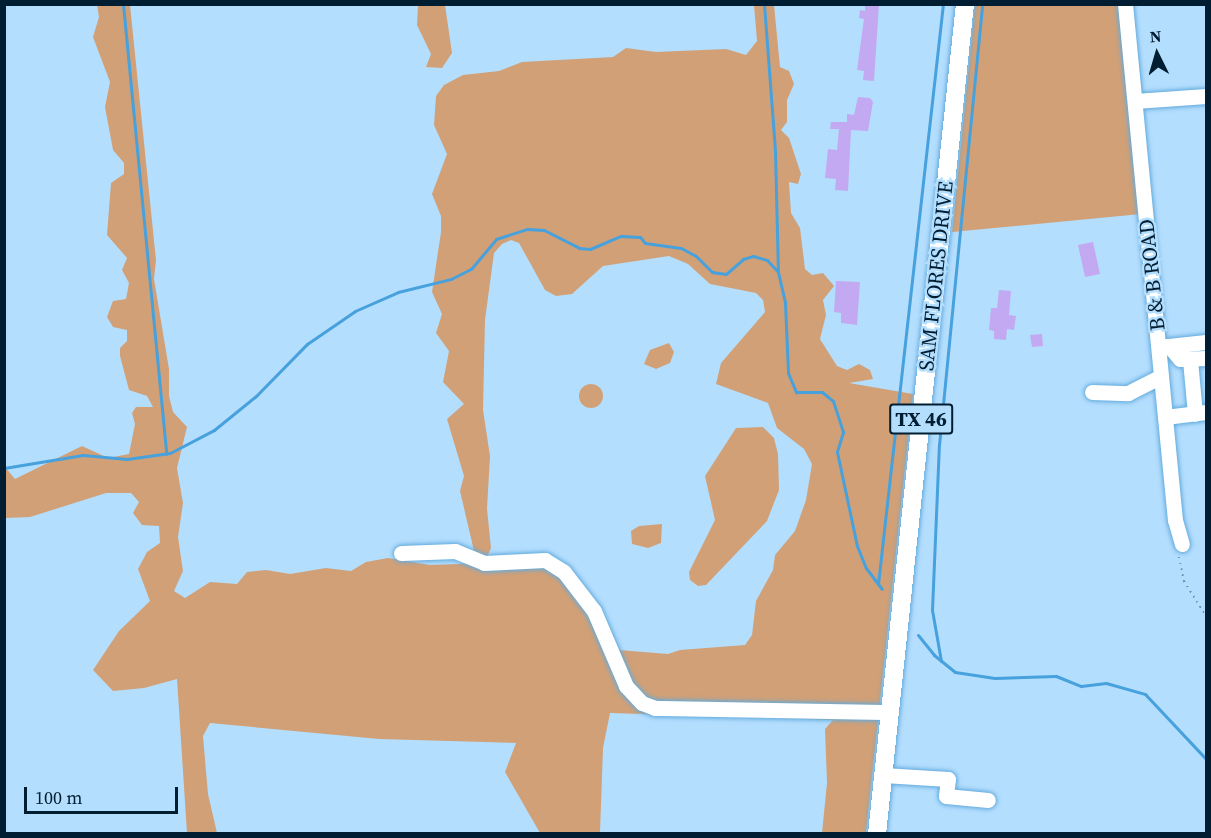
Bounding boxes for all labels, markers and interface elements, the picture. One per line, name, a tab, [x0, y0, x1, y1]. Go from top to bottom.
north arrow	[1127, 24, 1187, 84]
text: N	[1149, 25, 1162, 48]
street label: SAM FLORES DRIVE	[913, 180, 959, 372]
street label: B & B ROAD	[1134, 218, 1170, 332]
road number: TX 46	[888, 402, 954, 436]
scale bar	[27, 775, 182, 813]
text: 100 m	[35, 785, 82, 810]

